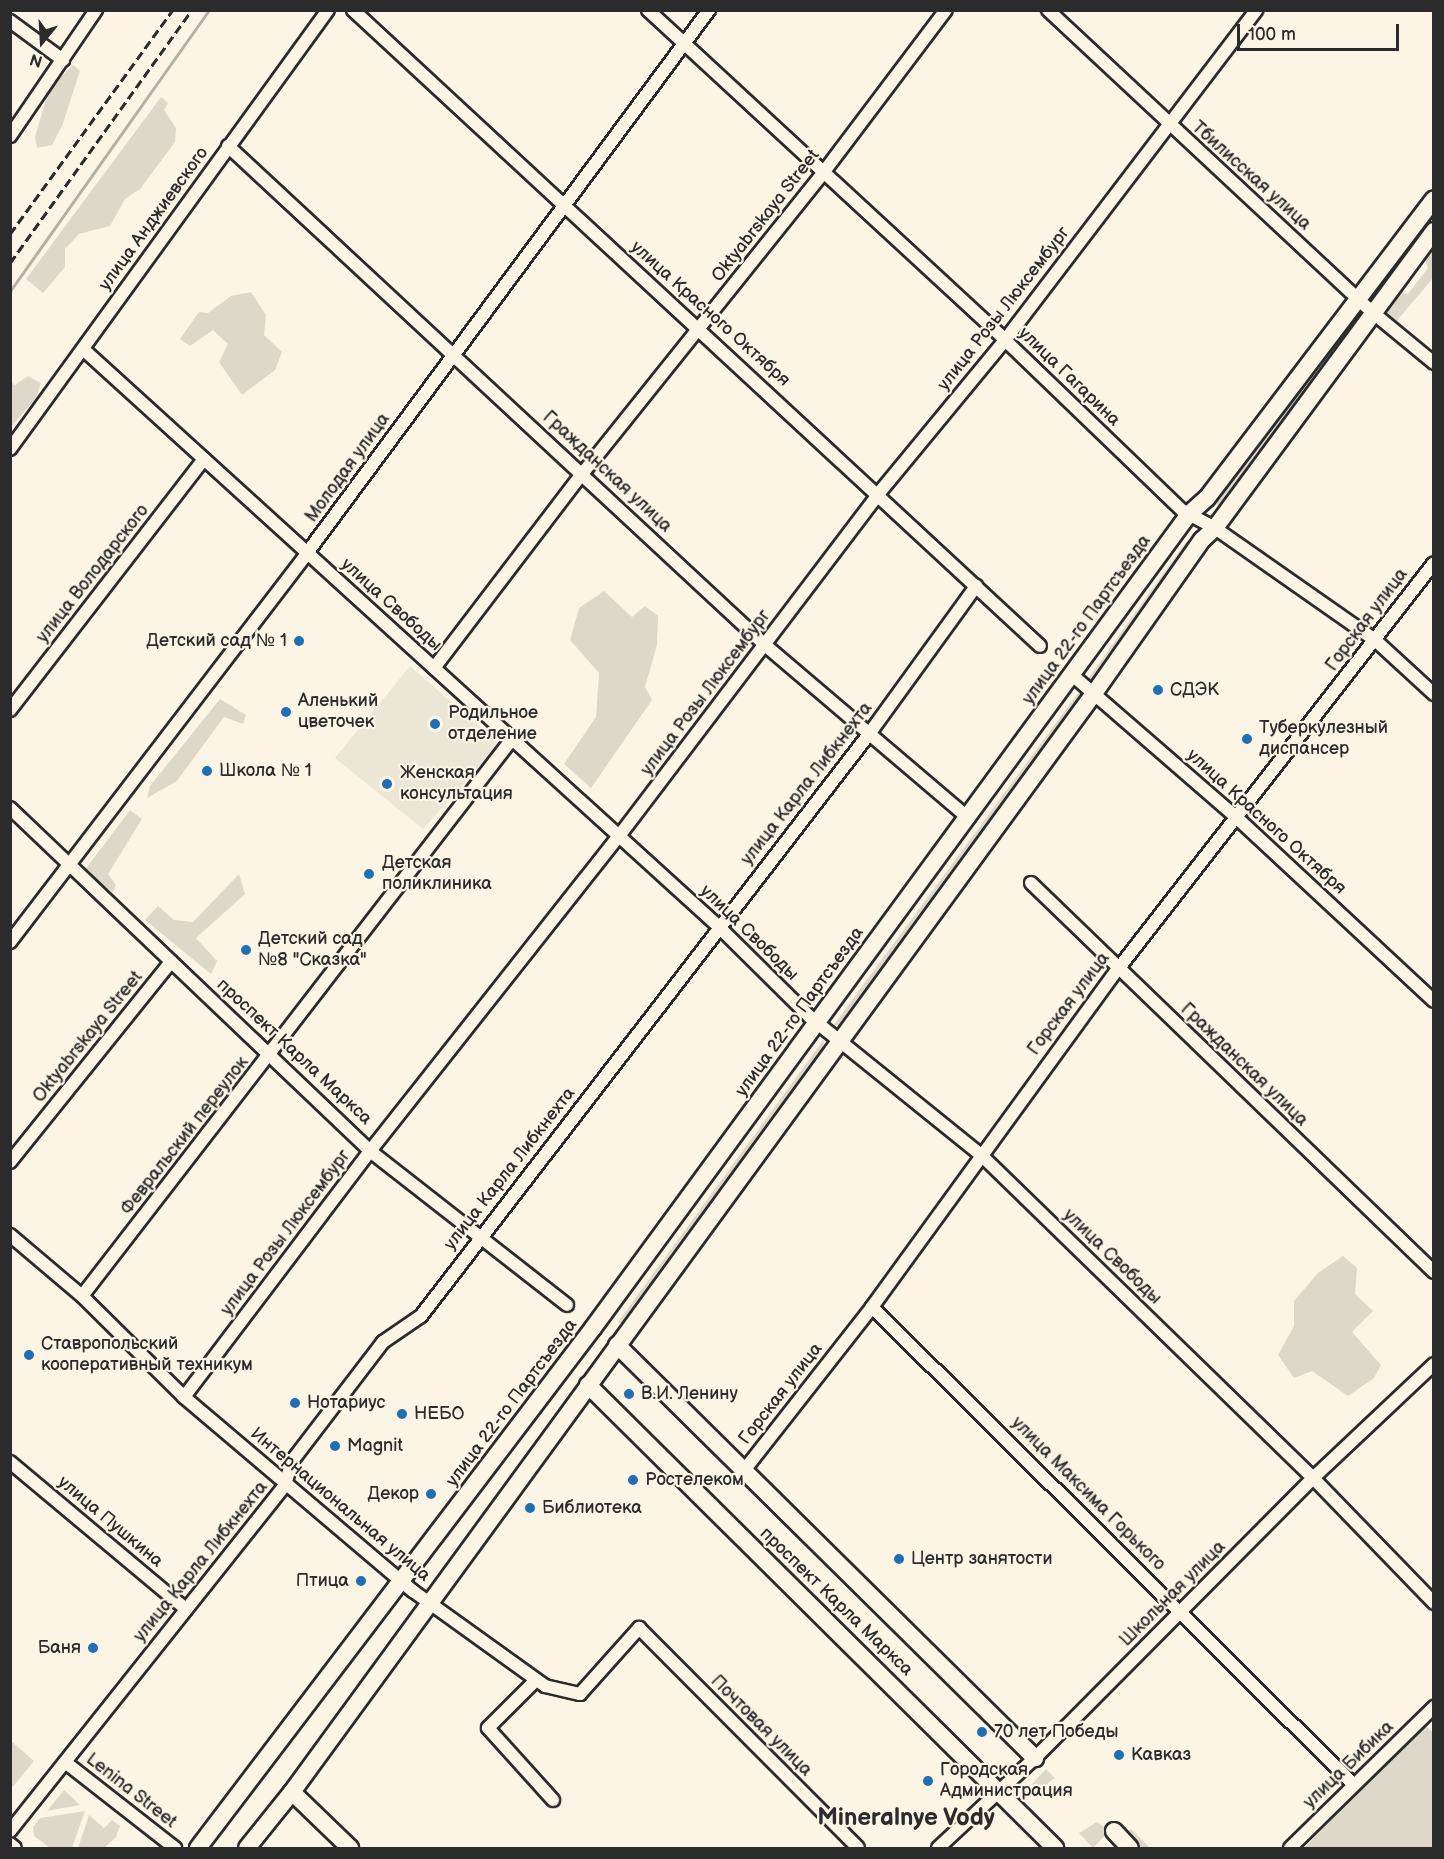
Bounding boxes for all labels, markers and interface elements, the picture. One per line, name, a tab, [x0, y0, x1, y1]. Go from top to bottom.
north arrow	[12, 12, 72, 72]
scale bar	[1240, 12, 1402, 50]
text: 100 m	[1248, 24, 1296, 45]
text: N	[28, 49, 45, 70]
street label: Тбилисская улица	[1187, 117, 1315, 235]
street label: улица Анджиевского	[95, 143, 213, 295]
street label: Oktyabrskaya Street	[707, 145, 825, 287]
street label: улица Розы Люксембург	[933, 223, 1075, 395]
street label: улица Красного Октября	[626, 237, 794, 391]
street label: улица Гагарина	[1013, 323, 1125, 431]
street label: Гражданская улица	[538, 407, 676, 537]
street label: Молодая улица	[301, 409, 395, 527]
street label: улица Володарского	[32, 501, 154, 647]
street label: улица 22-го Партсъезда	[1018, 531, 1156, 709]
street label: улица Свободы	[336, 554, 446, 656]
street label: Горская улица	[1321, 564, 1413, 676]
street label: улица Розы Люксембург	[637, 606, 775, 780]
place label: Детский сад № 1	[146, 630, 287, 652]
marker: Детский сад № 1	[292, 634, 306, 648]
place label: СДЭК	[1170, 679, 1219, 701]
marker: СДЭК	[1151, 683, 1165, 697]
place label: Аленький цветочек	[298, 691, 378, 734]
street label: улица Карла Либкнехта	[737, 698, 877, 870]
place label: Родильное отделение	[448, 703, 538, 746]
marker: Аленький цветочек	[279, 705, 293, 719]
marker: Родильное отделение	[426, 715, 444, 733]
place label: Туберкулезный диспансер	[1259, 718, 1388, 760]
marker: Туберкулезный диспансер	[1240, 732, 1254, 746]
street label: улица Красного Октября	[1182, 745, 1350, 899]
place label: Школа № 1	[219, 760, 312, 782]
place label: Женская консультация	[400, 763, 513, 806]
marker: Школа № 1	[200, 764, 214, 778]
marker: Женская консультация	[378, 775, 396, 793]
place label: Детская поликлиника	[382, 853, 492, 896]
marker: Детская поликлиника	[360, 865, 378, 883]
street label: улица Свободы	[695, 881, 803, 985]
street label: улица 22-го Партсъезда	[731, 923, 869, 1101]
place label: Детский сад №8 "Сказка"	[258, 929, 367, 972]
marker: Детский сад №8 "Сказка"	[239, 943, 253, 957]
street label: Горская улица	[1023, 948, 1115, 1060]
street label: Oktyabrskaya Street	[28, 967, 148, 1107]
street label: проспект Карла Маркса	[212, 974, 376, 1130]
street label: Гражданская улица	[1176, 999, 1312, 1131]
street label: Февральский переулок	[116, 1053, 254, 1219]
street label: улица Карла Либкнехта	[440, 1083, 580, 1255]
street label: улица Розы Люксембург	[217, 1146, 355, 1320]
street label: улица Свободы	[1058, 1205, 1166, 1309]
street label: улица 22-го Партсъезда	[442, 1315, 582, 1491]
place label: Ставропольский кооперативный техникум	[41, 1334, 253, 1376]
street label: Горская улица	[735, 1339, 827, 1449]
marker: Ставропольский кооперативный техникум	[22, 1348, 36, 1362]
place label: В.И. Ленину	[641, 1383, 738, 1405]
marker: В.И. Ленину	[622, 1387, 636, 1401]
place label: Нотариус	[307, 1392, 385, 1414]
marker: Нотариус	[288, 1396, 302, 1410]
place label: НЕБО	[414, 1403, 464, 1425]
marker: НЕБО	[395, 1407, 409, 1421]
street label: улица Максима Горького	[1007, 1413, 1169, 1575]
street label: Интернациональная улица	[246, 1423, 434, 1587]
place label: Magnit	[347, 1435, 403, 1457]
marker: Magnit	[328, 1439, 342, 1453]
place label: Ростелеком	[645, 1469, 744, 1491]
street label: улица Пушкина	[53, 1472, 167, 1572]
marker: Ростелеком	[626, 1473, 640, 1487]
street label: улица Карла Либкнехта	[130, 1477, 272, 1647]
place label: Декор	[367, 1483, 419, 1505]
marker: Декор	[424, 1487, 438, 1501]
place label: Библиотека	[542, 1497, 642, 1519]
marker: Библиотека	[523, 1501, 537, 1515]
street label: проспект Карла Маркса	[755, 1523, 917, 1681]
street label: Школьная улица	[1116, 1537, 1230, 1651]
place label: Центр занятости	[911, 1548, 1053, 1570]
marker: Центр занятости	[892, 1552, 906, 1566]
place label: Птица	[296, 1570, 349, 1592]
marker: Птица	[354, 1574, 368, 1588]
place label: Баня	[38, 1637, 81, 1659]
marker: Баня	[86, 1641, 100, 1655]
street label: Почтовая улица	[706, 1671, 816, 1781]
street label: улица Бибика	[1299, 1717, 1399, 1813]
place label: 70 лет Победы	[994, 1721, 1118, 1743]
marker: 70 лет Победы	[975, 1725, 989, 1739]
place label: Кавказ	[1131, 1744, 1191, 1766]
marker: Кавказ	[1112, 1748, 1126, 1762]
street label: Lenina Street	[81, 1749, 181, 1833]
place label: Городская Администрация	[940, 1760, 1073, 1802]
marker: Городская Администрация	[921, 1774, 935, 1788]
district label: Mineralnye Vody	[817, 1804, 995, 1832]

